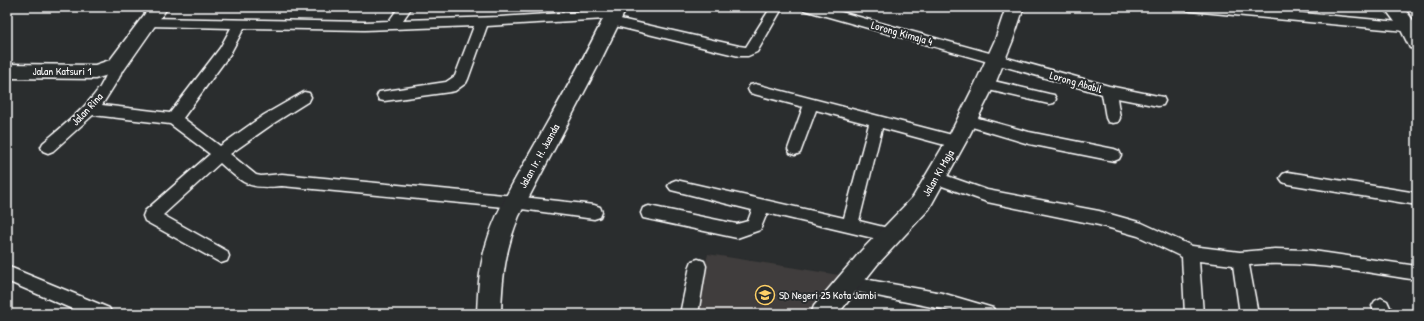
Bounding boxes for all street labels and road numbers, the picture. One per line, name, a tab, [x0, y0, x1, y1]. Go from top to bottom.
street label: Lorong Kimaja 4	[870, 18, 934, 48]
street label: Jalan Katsuri 1	[33, 64, 91, 78]
street label: Lorong Ababil	[1048, 68, 1104, 96]
street label: Jalan Rina	[68, 89, 106, 128]
street label: Jalan Ir. H. Juanda	[516, 121, 563, 191]
street label: Jalan Ki Maja	[919, 147, 957, 199]

